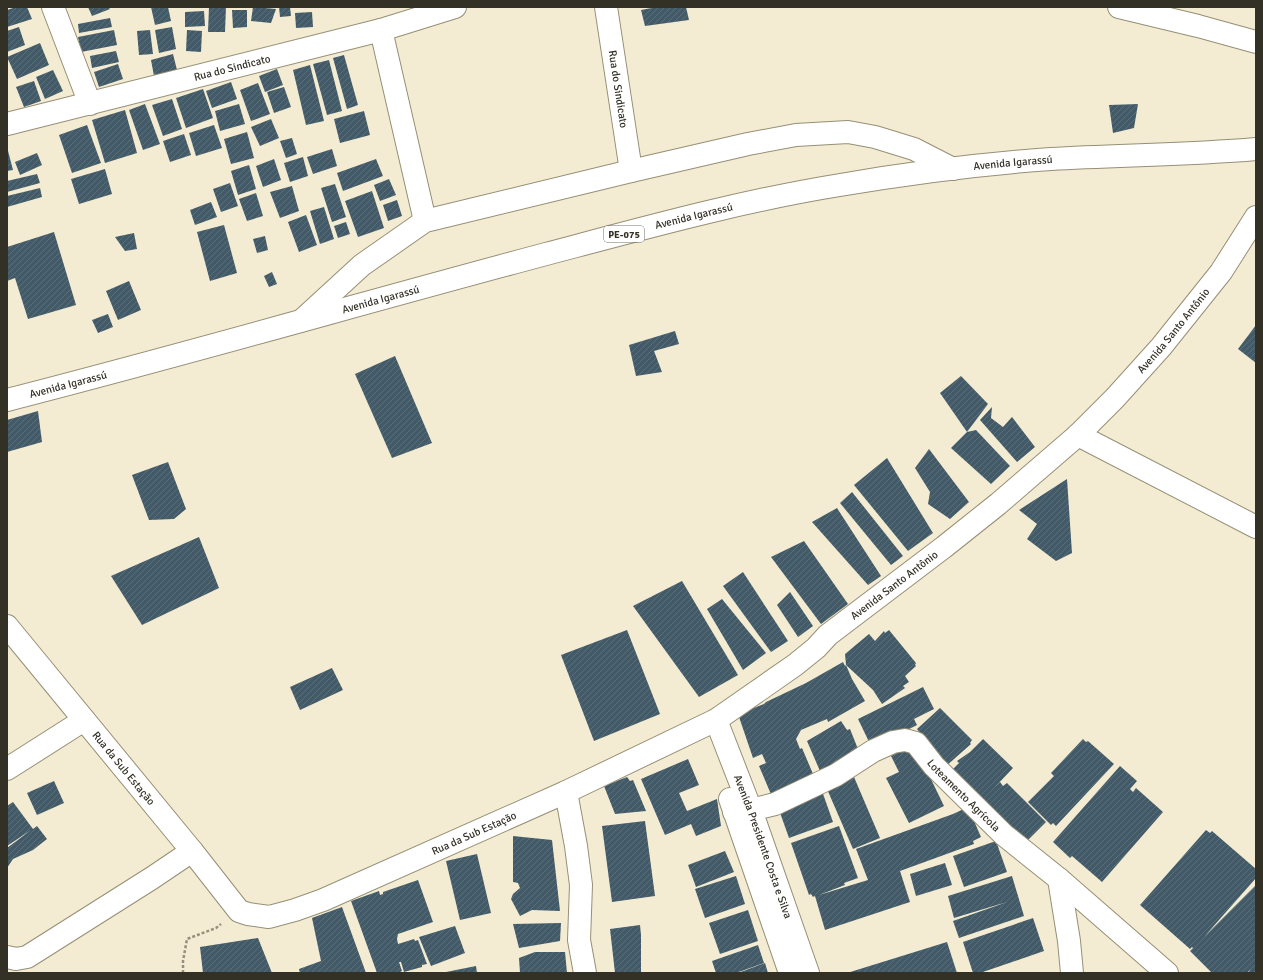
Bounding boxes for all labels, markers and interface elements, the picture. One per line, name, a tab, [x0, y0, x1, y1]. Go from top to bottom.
street label: Rua do Sindicato	[606, 49, 630, 129]
street label: Rua do Sindicato	[192, 52, 272, 84]
street label: Avenida Igarassú	[973, 153, 1053, 173]
street label: Avenida Igarassú	[654, 200, 734, 232]
road number: PE-075	[604, 226, 644, 242]
street label: Avenida Igarassú	[341, 283, 421, 316]
street label: Avenida Santo Antônio	[1135, 285, 1213, 376]
street label: Avenida Igarassú	[28, 368, 108, 401]
street label: Avenida Santo Antônio	[848, 548, 941, 623]
street label: Rua da Sub Estação	[89, 729, 158, 808]
street label: Loteamento Agrícola	[924, 757, 1003, 835]
street label: Avenida Presidente Costa e Silva	[731, 773, 795, 921]
street label: Rua da Sub Estação	[430, 809, 519, 858]

